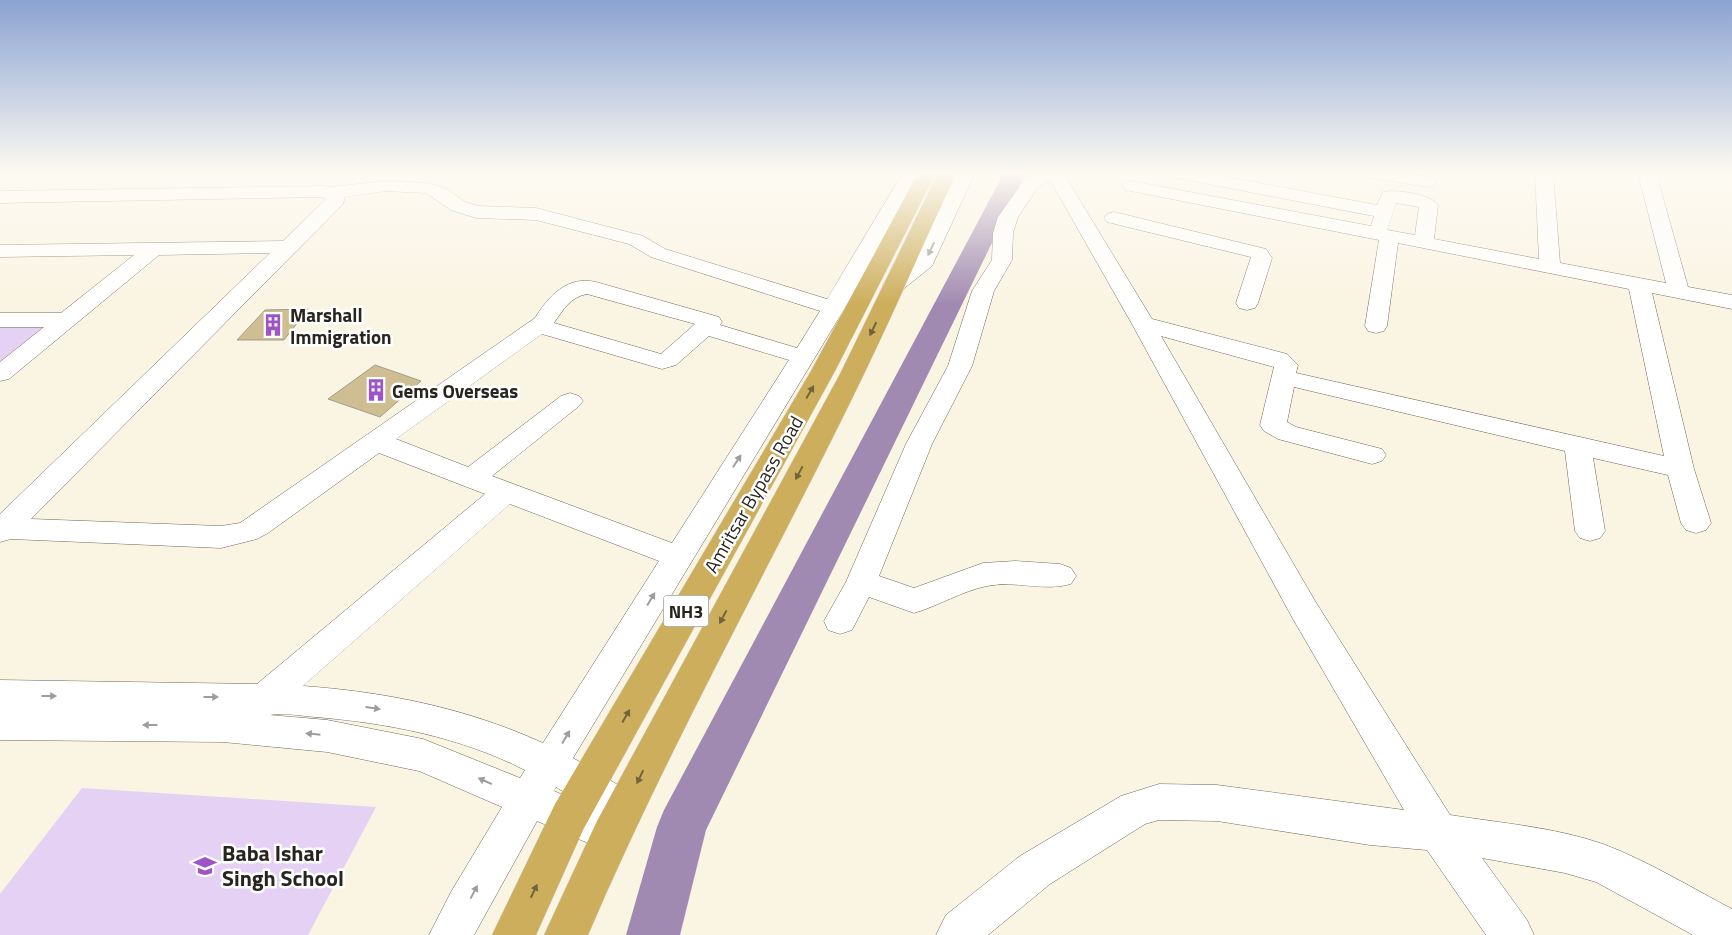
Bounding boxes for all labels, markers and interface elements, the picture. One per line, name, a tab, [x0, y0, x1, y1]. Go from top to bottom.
one-way arrow	[927, 242, 935, 256]
place label: Marshall Immigration	[290, 300, 392, 351]
building icon: Marshall Immigration	[260, 312, 286, 338]
one-way arrow	[869, 322, 877, 336]
place label: Gems Overseas	[392, 376, 518, 405]
building icon: Gems Overseas	[363, 377, 389, 403]
one-way arrow	[806, 386, 815, 399]
street label: Amritsar Bypass Road	[696, 410, 810, 578]
one-way arrow	[732, 454, 742, 468]
one-way arrow	[795, 466, 803, 481]
one-way arrow	[646, 592, 655, 605]
road number: NH3	[664, 596, 708, 626]
one-way arrow	[719, 610, 727, 624]
one-way arrow	[41, 692, 57, 700]
one-way arrow	[203, 693, 219, 701]
one-way arrow	[365, 704, 381, 712]
one-way arrow	[622, 710, 631, 723]
one-way arrow	[142, 721, 158, 729]
one-way arrow	[304, 730, 320, 738]
one-way arrow	[561, 731, 570, 744]
one-way arrow	[636, 770, 644, 784]
one-way arrow	[478, 776, 492, 784]
place label: Baba Ishar Singh School	[222, 836, 344, 895]
school or university icon: Baba Ishar Singh School	[192, 853, 218, 879]
one-way arrow	[531, 884, 539, 898]
one-way arrow	[470, 885, 478, 899]

